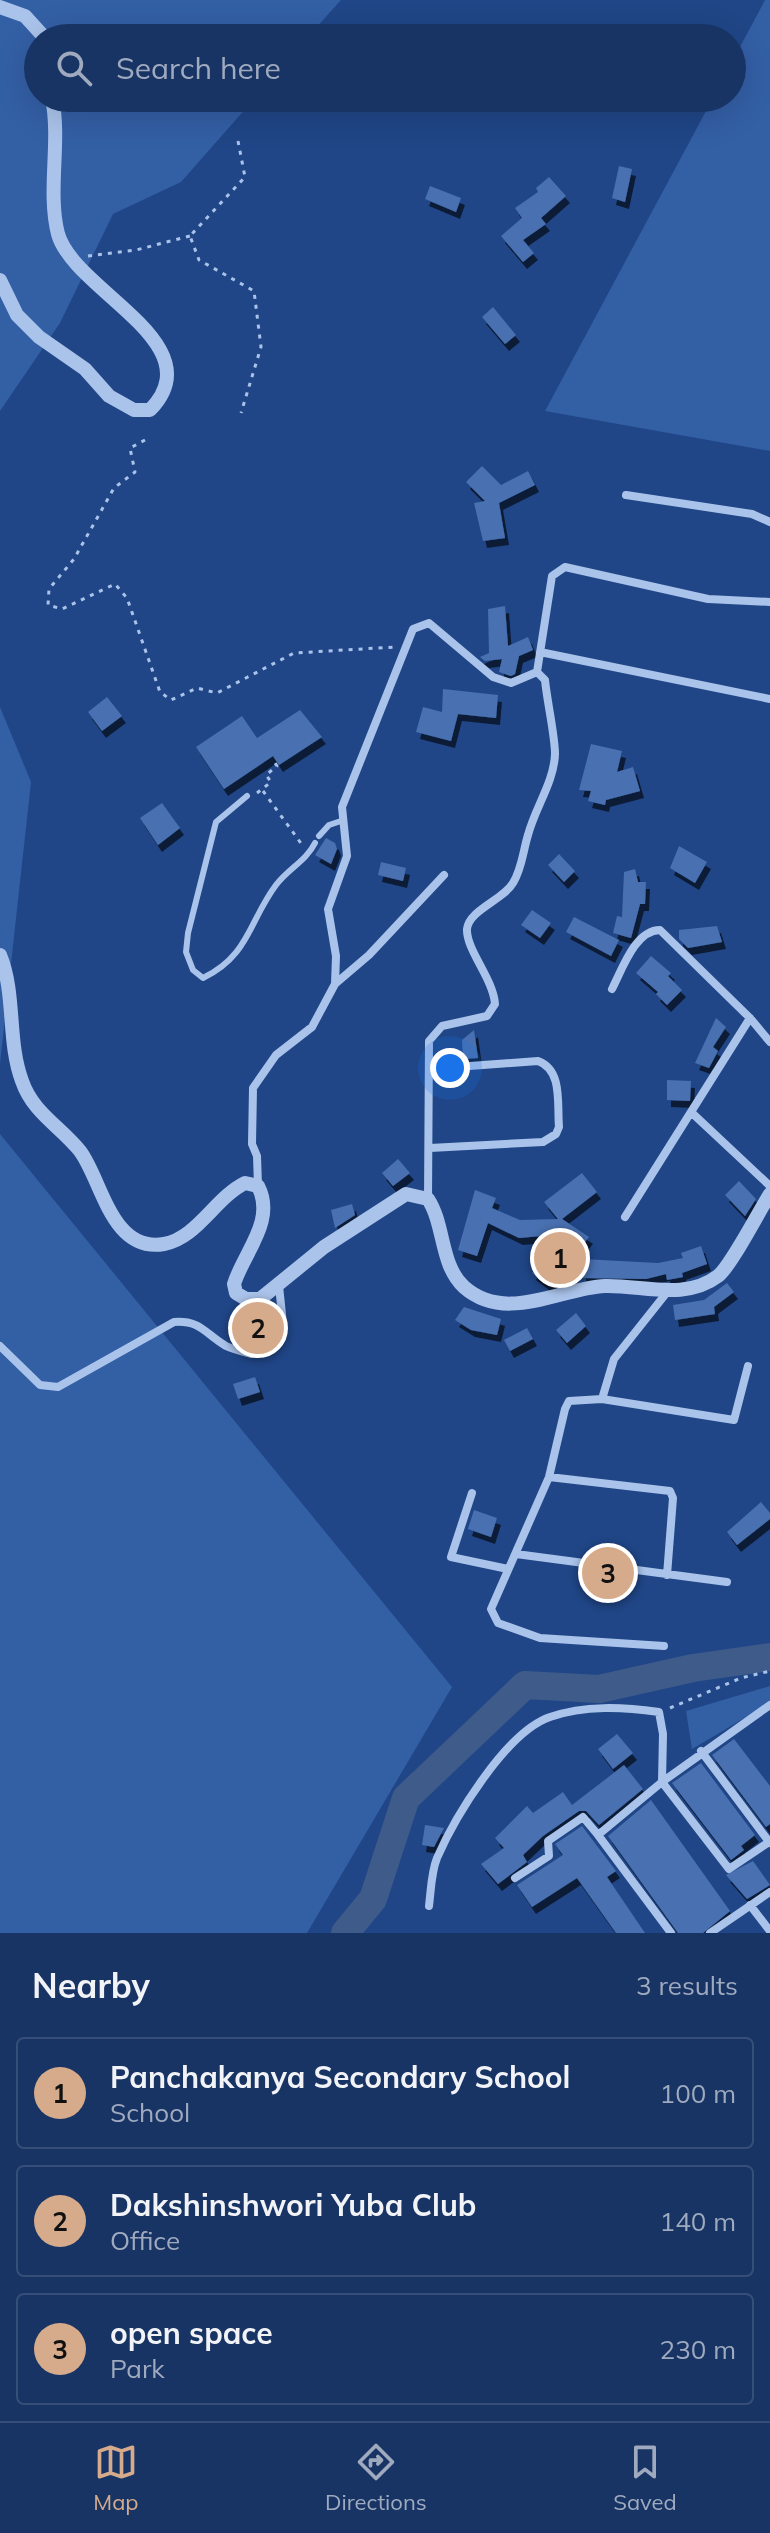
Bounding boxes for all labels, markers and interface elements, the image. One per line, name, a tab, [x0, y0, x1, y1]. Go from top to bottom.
search box	[24, 24, 746, 112]
icon: search	[52, 46, 96, 90]
text: Search here	[116, 49, 281, 87]
your location	[430, 1048, 470, 1088]
pin: 1	[534, 1228, 586, 1288]
pin: 2	[232, 1298, 284, 1358]
pin: 3	[582, 1543, 634, 1603]
text: Nearby	[32, 1964, 150, 2007]
text: 3 results	[636, 1969, 738, 2002]
text: Panchakanya Secondary School	[110, 2058, 570, 2096]
text: 1	[52, 2077, 68, 2110]
text: 100 m	[660, 2077, 736, 2110]
text: School	[110, 2096, 190, 2129]
text: Dakshinshwori Yuba Club	[110, 2186, 476, 2224]
text: 2	[52, 2205, 68, 2238]
text: 140 m	[660, 2205, 736, 2238]
text: Office	[110, 2224, 180, 2257]
text: open space	[110, 2314, 273, 2352]
text: 3	[52, 2333, 68, 2366]
text: 230 m	[660, 2333, 736, 2366]
text: Park	[110, 2352, 165, 2385]
tab: Map	[93, 2440, 139, 2516]
tab: Directions	[325, 2440, 427, 2516]
tab: Saved	[613, 2440, 677, 2516]

